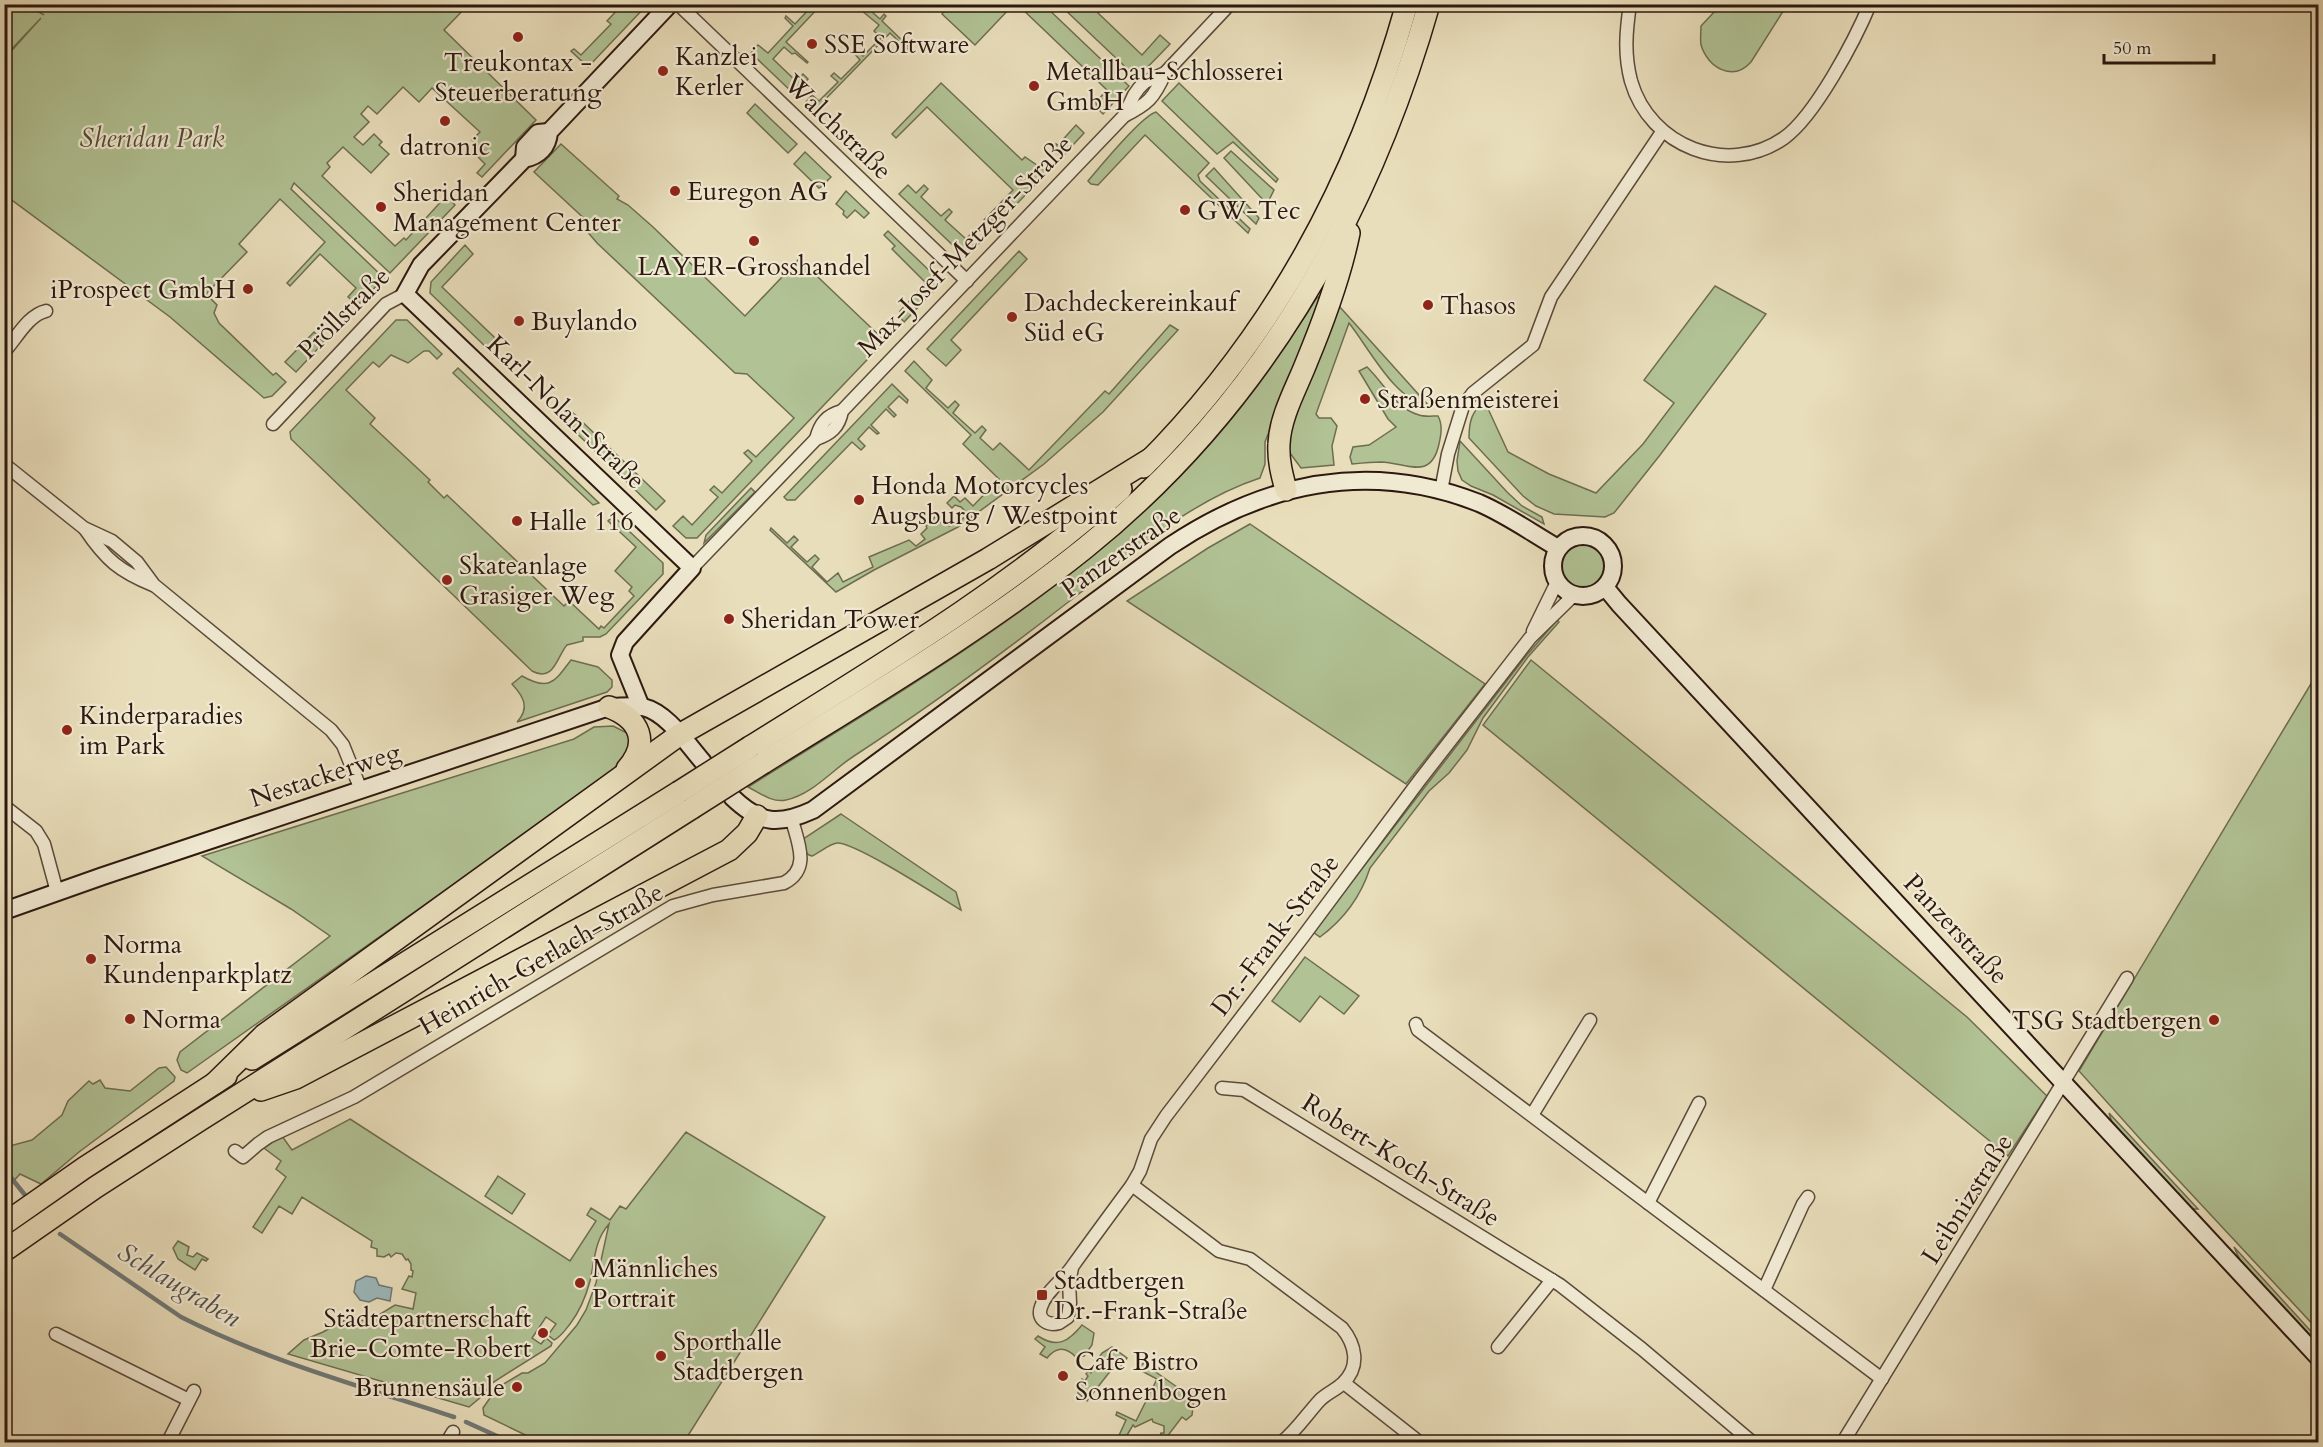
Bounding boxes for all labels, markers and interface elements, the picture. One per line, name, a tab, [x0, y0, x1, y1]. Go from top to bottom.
place label: SSE Software	[824, 27, 970, 62]
scale bar	[2104, 27, 2214, 65]
marker: Treukontax - Steuerberatung	[511, 30, 525, 44]
text: 50 m	[2113, 36, 2152, 61]
marker: SSE Software	[805, 37, 819, 51]
place label: Kanzlei Kerler	[675, 39, 758, 104]
place label: Treukontax - Steuerberatung	[435, 45, 602, 110]
place label: Metallbau-Schlosserei GmbH	[1046, 54, 1284, 119]
marker: Kanzlei Kerler	[656, 64, 670, 78]
street label: Walchstraße	[776, 66, 900, 187]
marker: Metallbau-Schlosserei GmbH	[1027, 79, 1041, 93]
marker: datronic	[438, 114, 452, 128]
park label: Sheridan Park	[80, 121, 225, 156]
street label: Max-Josef-Metzger-Straße	[850, 127, 1080, 365]
place label: datronic	[400, 129, 490, 164]
place label: Euregon AG	[687, 174, 828, 209]
place label: Sheridan Management Center	[393, 175, 621, 240]
marker: Euregon AG	[668, 184, 682, 198]
place label: GW-Tec	[1197, 193, 1301, 228]
marker: Sheridan Management Center	[374, 200, 388, 214]
marker: GW-Tec	[1178, 203, 1192, 217]
marker: LAYER-Grosshandel	[747, 234, 761, 248]
place label: LAYER-Grosshandel	[637, 249, 871, 284]
street label: Pröllstraße	[290, 259, 398, 367]
place label: iProspect GmbH	[50, 272, 236, 307]
marker: iProspect GmbH	[241, 282, 255, 296]
place label: Dachdeckereinkauf Süd eG	[1024, 285, 1241, 350]
place label: Thasos	[1440, 288, 1516, 323]
marker: Thasos	[1421, 298, 1435, 312]
place label: Buylando	[531, 304, 637, 339]
marker: Dachdeckereinkauf Süd eG	[1005, 310, 1019, 324]
marker: Buylando	[512, 314, 526, 328]
street label: Karl-Nolan-Straße	[479, 327, 653, 497]
place label: Straßenmeisterei	[1377, 382, 1559, 417]
marker: Straßenmeisterei	[1358, 392, 1372, 406]
place label: Honda Motorcycles Augsburg / Westpoint	[871, 468, 1117, 533]
marker: Honda Motorcycles Augsburg / Westpoint	[852, 493, 866, 507]
street label: Panzerstraße	[1054, 498, 1188, 606]
place label: Halle 116	[529, 504, 634, 539]
marker: Halle 116	[510, 514, 524, 528]
place label: Skateanlage Grasiger Weg	[459, 548, 615, 613]
marker: Skateanlage Grasiger Weg	[440, 573, 454, 587]
place label: Sheridan Tower	[741, 602, 920, 637]
marker: Sheridan Tower	[722, 612, 736, 626]
place label: Kinderparadies im Park	[79, 698, 243, 763]
marker: Kinderparadies im Park	[60, 723, 74, 737]
street label: Nestackerweg	[245, 734, 405, 816]
street label: Dr.-Frank-Straße	[1203, 847, 1347, 1023]
street label: Panzerstraße	[1896, 866, 2016, 992]
street label: Heinrich-Gerlach-Straße	[412, 875, 670, 1043]
place label: Norma Kundenparkplatz	[103, 927, 292, 992]
marker: Norma Kundenparkplatz	[84, 952, 98, 966]
place label: Norma	[142, 1002, 221, 1037]
place label: TSG Stadtbergen	[2011, 1003, 2202, 1038]
marker: Norma	[123, 1012, 137, 1026]
marker: TSG Stadtbergen	[2207, 1013, 2221, 1027]
street label: Robert-Koch-Straße	[1295, 1085, 1507, 1235]
street label: Leibnizstraße	[1913, 1127, 2021, 1271]
water label: Schlaugraben	[111, 1234, 247, 1336]
place label: Männliches Portrait	[592, 1251, 718, 1316]
place label: Stadtbergen Dr.-Frank-Straße	[1054, 1263, 1248, 1328]
marker: Männliches Portrait	[573, 1276, 587, 1290]
marker: Stadtbergen Dr.-Frank-Straße	[1035, 1288, 1049, 1302]
place label: Städtepartnerschaft Brie-Comte-Robert	[310, 1301, 531, 1366]
place label: Sporthalle Stadtbergen	[673, 1324, 804, 1389]
marker: Städtepartnerschaft Brie-Comte-Robert	[536, 1326, 550, 1340]
place label: Cafe Bistro Sonnenbogen	[1075, 1344, 1228, 1409]
marker: Sporthalle Stadtbergen	[654, 1349, 668, 1363]
marker: Cafe Bistro Sonnenbogen	[1056, 1369, 1070, 1383]
place label: Brunnensäule	[355, 1370, 505, 1405]
marker: Brunnensäule	[510, 1380, 524, 1394]

